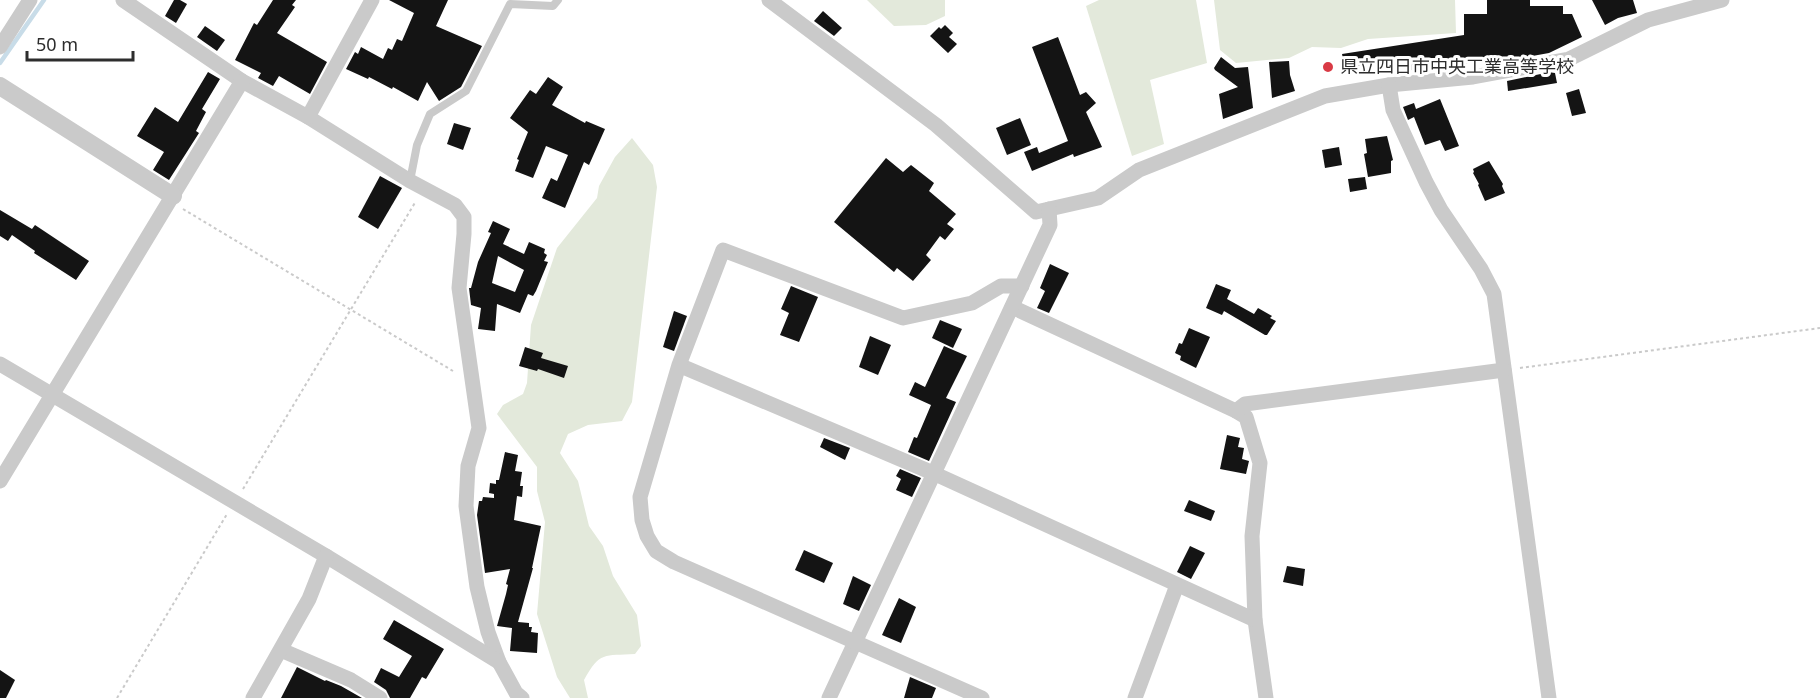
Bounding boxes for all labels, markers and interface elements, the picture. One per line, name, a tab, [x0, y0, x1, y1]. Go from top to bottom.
scale bar	[27, 24, 134, 62]
text: 50 m	[36, 32, 78, 56]
place label: 県立四日市中央工業高等学校	[1340, 54, 1574, 78]
marker: 県立四日市中央工業高等学校	[1321, 60, 1335, 74]

